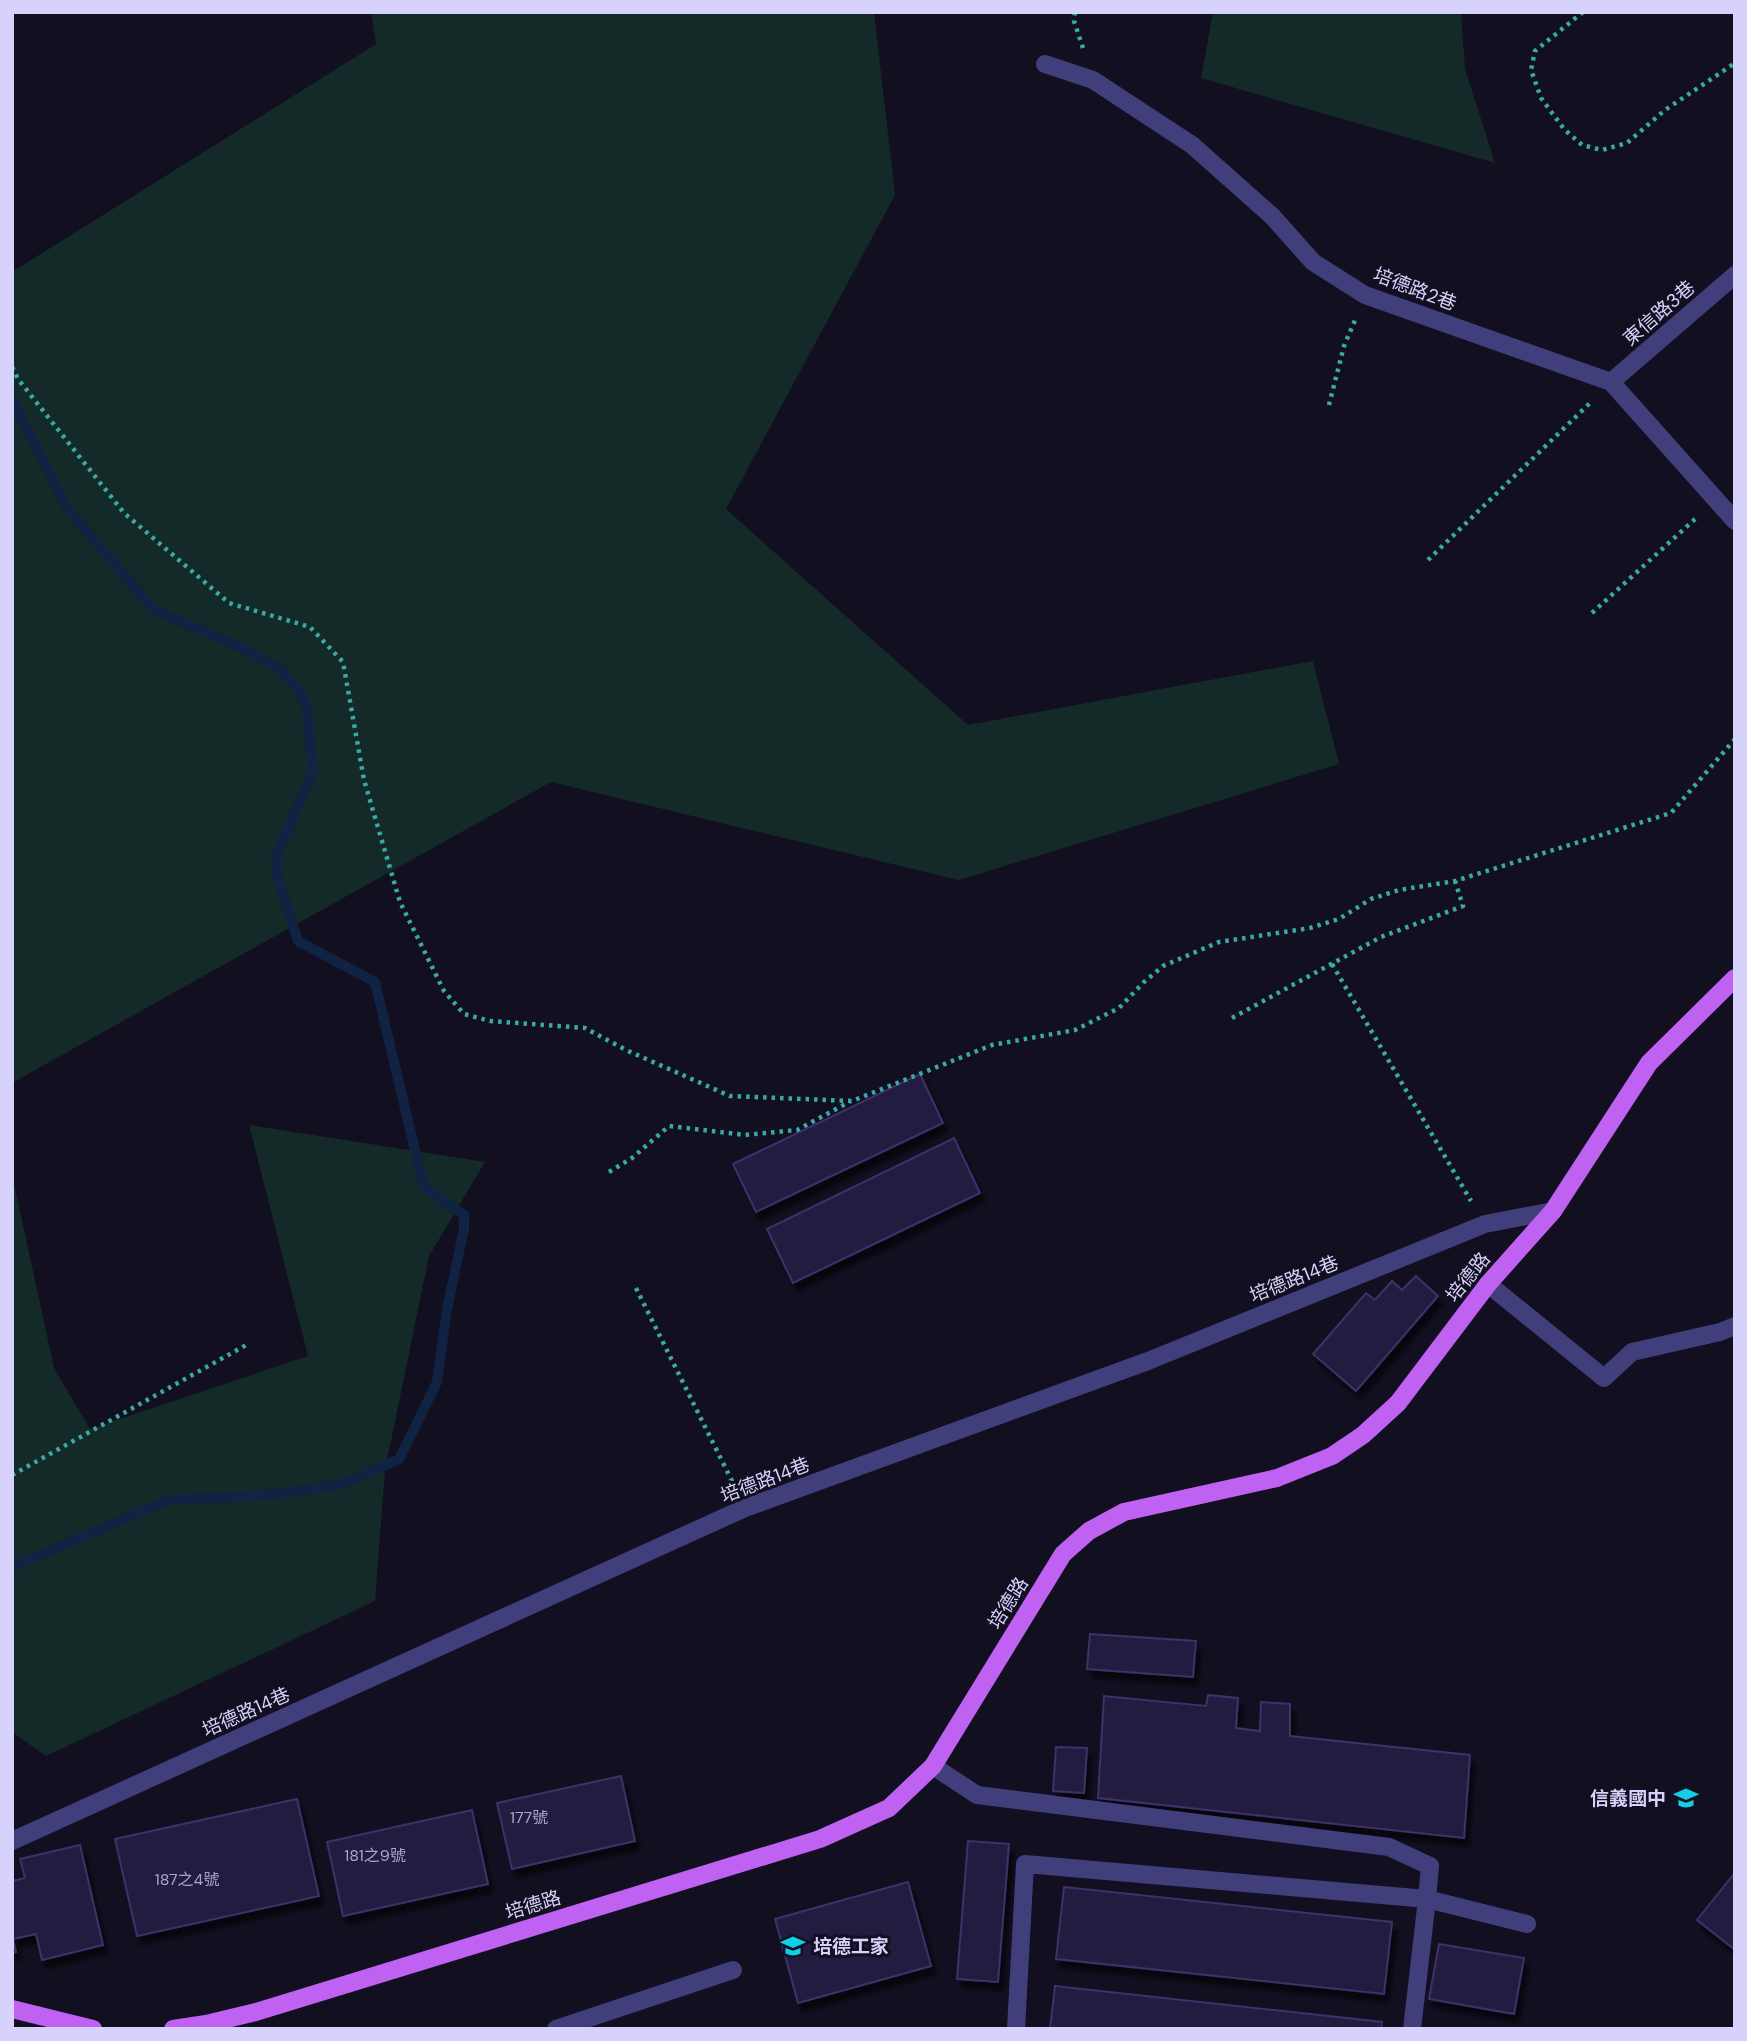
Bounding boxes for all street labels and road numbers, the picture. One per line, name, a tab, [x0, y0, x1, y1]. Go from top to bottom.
street label: 培德路2巷	[1370, 262, 1460, 316]
street label: 東信路3巷	[1618, 275, 1700, 351]
street label: 培德路	[1440, 1247, 1496, 1307]
street label: 培德路14巷	[1246, 1250, 1342, 1308]
street label: 培德路14巷	[717, 1452, 813, 1508]
street label: 培德路	[982, 1572, 1034, 1634]
street label: 培德路14巷	[198, 1682, 294, 1742]
street label: 培德路	[502, 1885, 564, 1925]

